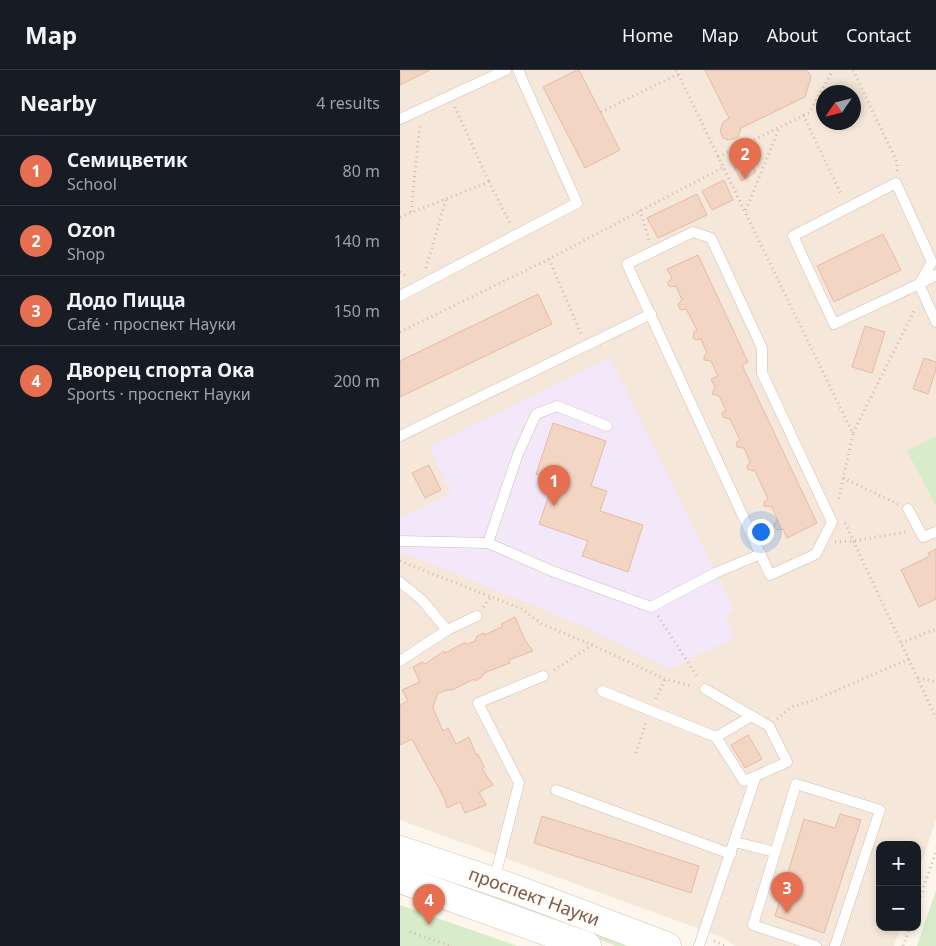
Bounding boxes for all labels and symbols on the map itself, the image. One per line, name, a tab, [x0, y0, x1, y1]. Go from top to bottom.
north arrow	[816, 85, 861, 130]
pin: 2	[729, 138, 761, 179]
pin: 1	[538, 465, 570, 506]
your location	[748, 519, 774, 545]
street label: проспект Науки	[465, 861, 603, 931]
pin: 3	[771, 872, 803, 913]
pin: 4	[413, 884, 445, 925]

